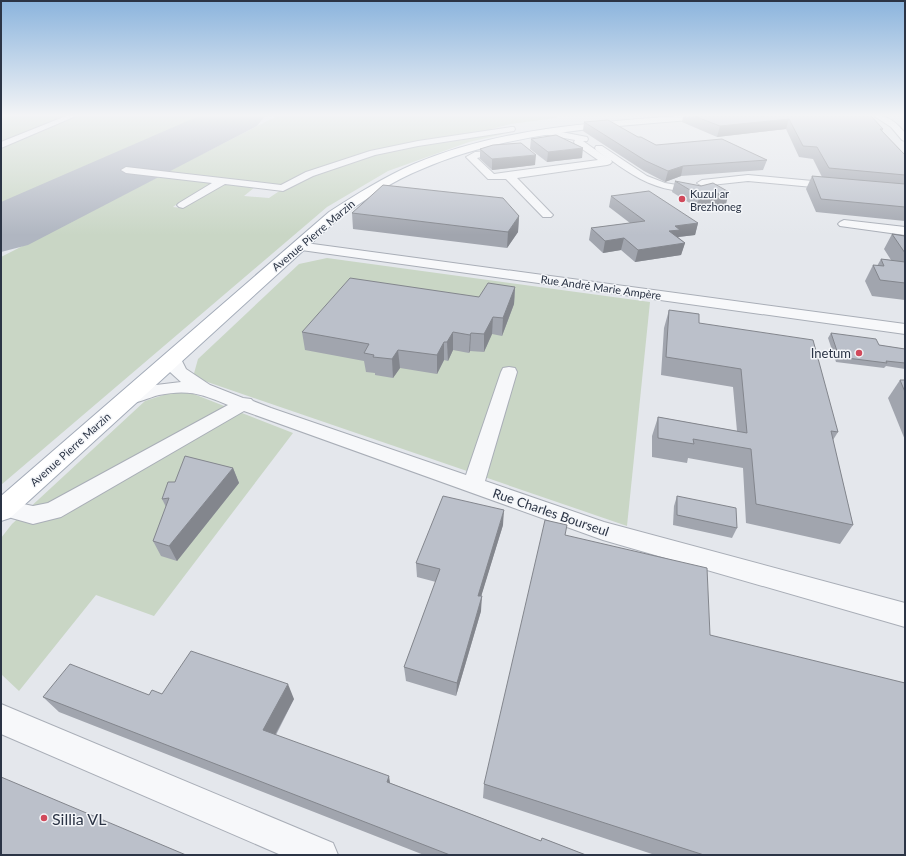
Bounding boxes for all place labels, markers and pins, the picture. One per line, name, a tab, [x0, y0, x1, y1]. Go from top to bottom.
place label: Kuzul ar Brezhoneg	[690, 187, 742, 213]
marker: Kuzul ar Brezhoneg	[677, 194, 687, 204]
place label: Inetum	[811, 345, 851, 361]
marker: Inetum	[854, 348, 864, 358]
place label: Sillia VL	[52, 809, 106, 828]
marker: Sillia VL	[39, 813, 49, 823]

